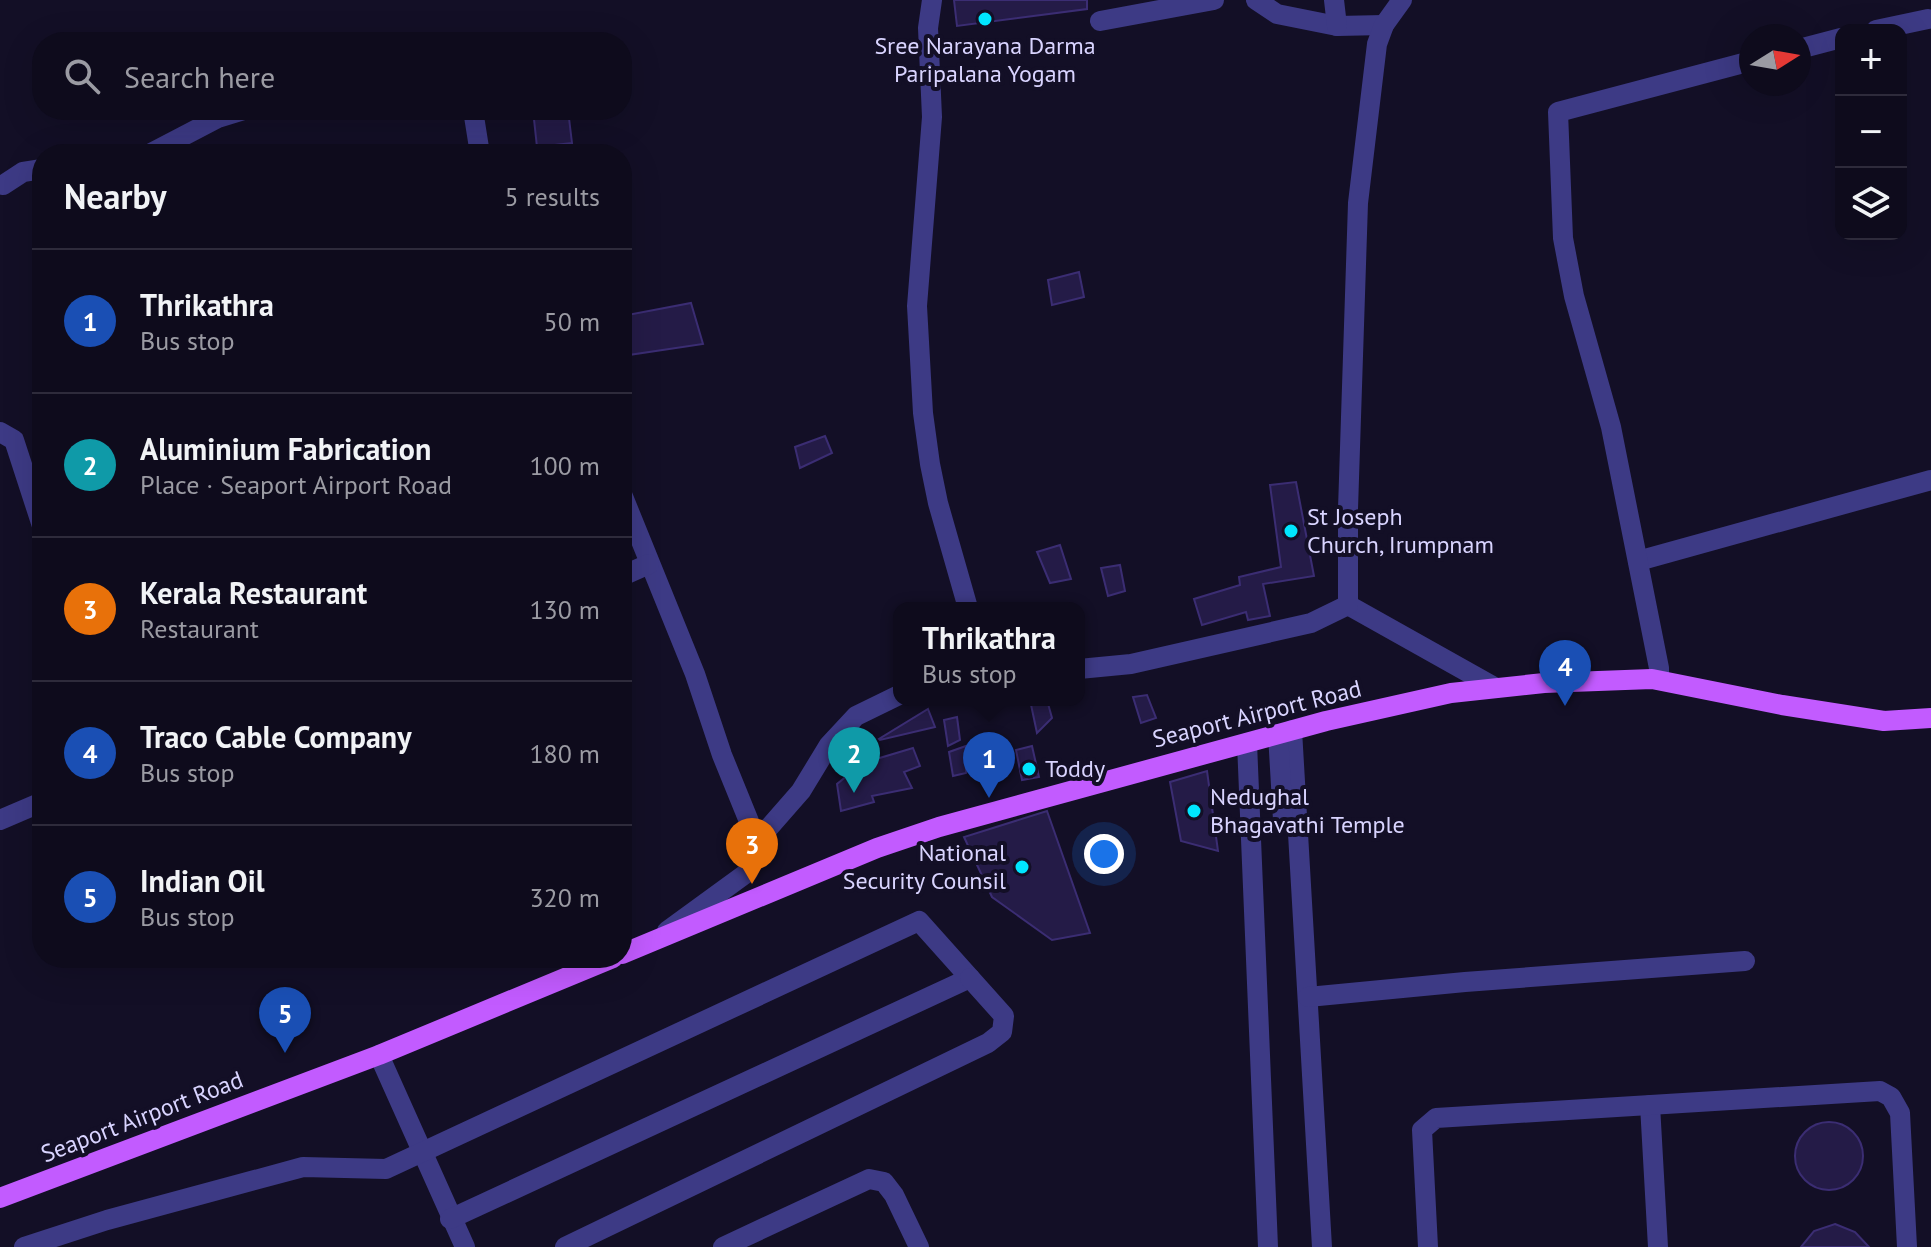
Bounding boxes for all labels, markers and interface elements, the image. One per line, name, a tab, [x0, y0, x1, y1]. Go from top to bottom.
marker: Sree Narayana Darma Paripalana Yogam	[976, 10, 994, 28]
north arrow	[1739, 24, 1811, 96]
map controls	[1835, 24, 1907, 240]
button: +	[1835, 24, 1907, 96]
place label: Sree Narayana Darma Paripalana Yogam	[874, 30, 1096, 89]
search box	[32, 32, 632, 120]
icon: search	[60, 54, 104, 98]
text: Search here	[124, 57, 275, 96]
button: −	[1835, 96, 1907, 168]
button: layers	[1835, 168, 1907, 240]
text: Nearby	[64, 174, 166, 218]
text: 5 results	[505, 180, 600, 213]
text: Thrikathra	[140, 285, 274, 324]
text: 1	[83, 305, 97, 338]
text: 50 m	[544, 305, 600, 338]
text: Bus stop	[140, 324, 235, 357]
text: Aluminium Fabrication	[140, 429, 431, 468]
text: 2	[83, 449, 97, 482]
text: 100 m	[529, 449, 600, 482]
text: Place · Seaport Airport Road	[140, 468, 452, 501]
place label: St Joseph Church, Irumpnam	[1307, 501, 1494, 560]
marker: St Joseph Church, Irumpnam	[1282, 522, 1300, 540]
text: Kerala Restaurant	[140, 573, 367, 612]
text: 3	[83, 593, 97, 626]
text: 130 m	[529, 593, 600, 626]
popup	[893, 602, 1085, 706]
text: Restaurant	[140, 612, 259, 645]
text: Thrikathra	[922, 618, 1056, 657]
pin: 4	[1539, 640, 1591, 706]
text: Bus stop	[922, 657, 1017, 690]
street label: Seaport Airport Road	[1149, 673, 1364, 754]
text: Traco Cable Company	[140, 717, 411, 756]
pin: 2	[828, 727, 880, 793]
pin: 1	[963, 732, 1015, 798]
text: 4	[83, 737, 97, 770]
text: 180 m	[529, 737, 600, 770]
place label: Toddy	[1045, 753, 1105, 784]
text: Bus stop	[140, 756, 235, 789]
marker: Toddy	[1020, 760, 1038, 778]
place label: Nedughal Bhagavathi Temple	[1210, 781, 1405, 840]
marker: Nedughal Bhagavathi Temple	[1185, 802, 1203, 820]
pin: 3	[726, 818, 778, 884]
your location	[1084, 834, 1124, 874]
place label: National Security Counsil	[843, 837, 1006, 896]
marker: National Security Counsil	[1013, 858, 1031, 876]
text: Indian Oil	[140, 861, 265, 900]
text: 5	[83, 881, 97, 914]
text: 320 m	[529, 881, 600, 914]
text: Bus stop	[140, 900, 235, 933]
pin: 5	[259, 987, 311, 1053]
street label: Seaport Airport Road	[36, 1064, 247, 1169]

